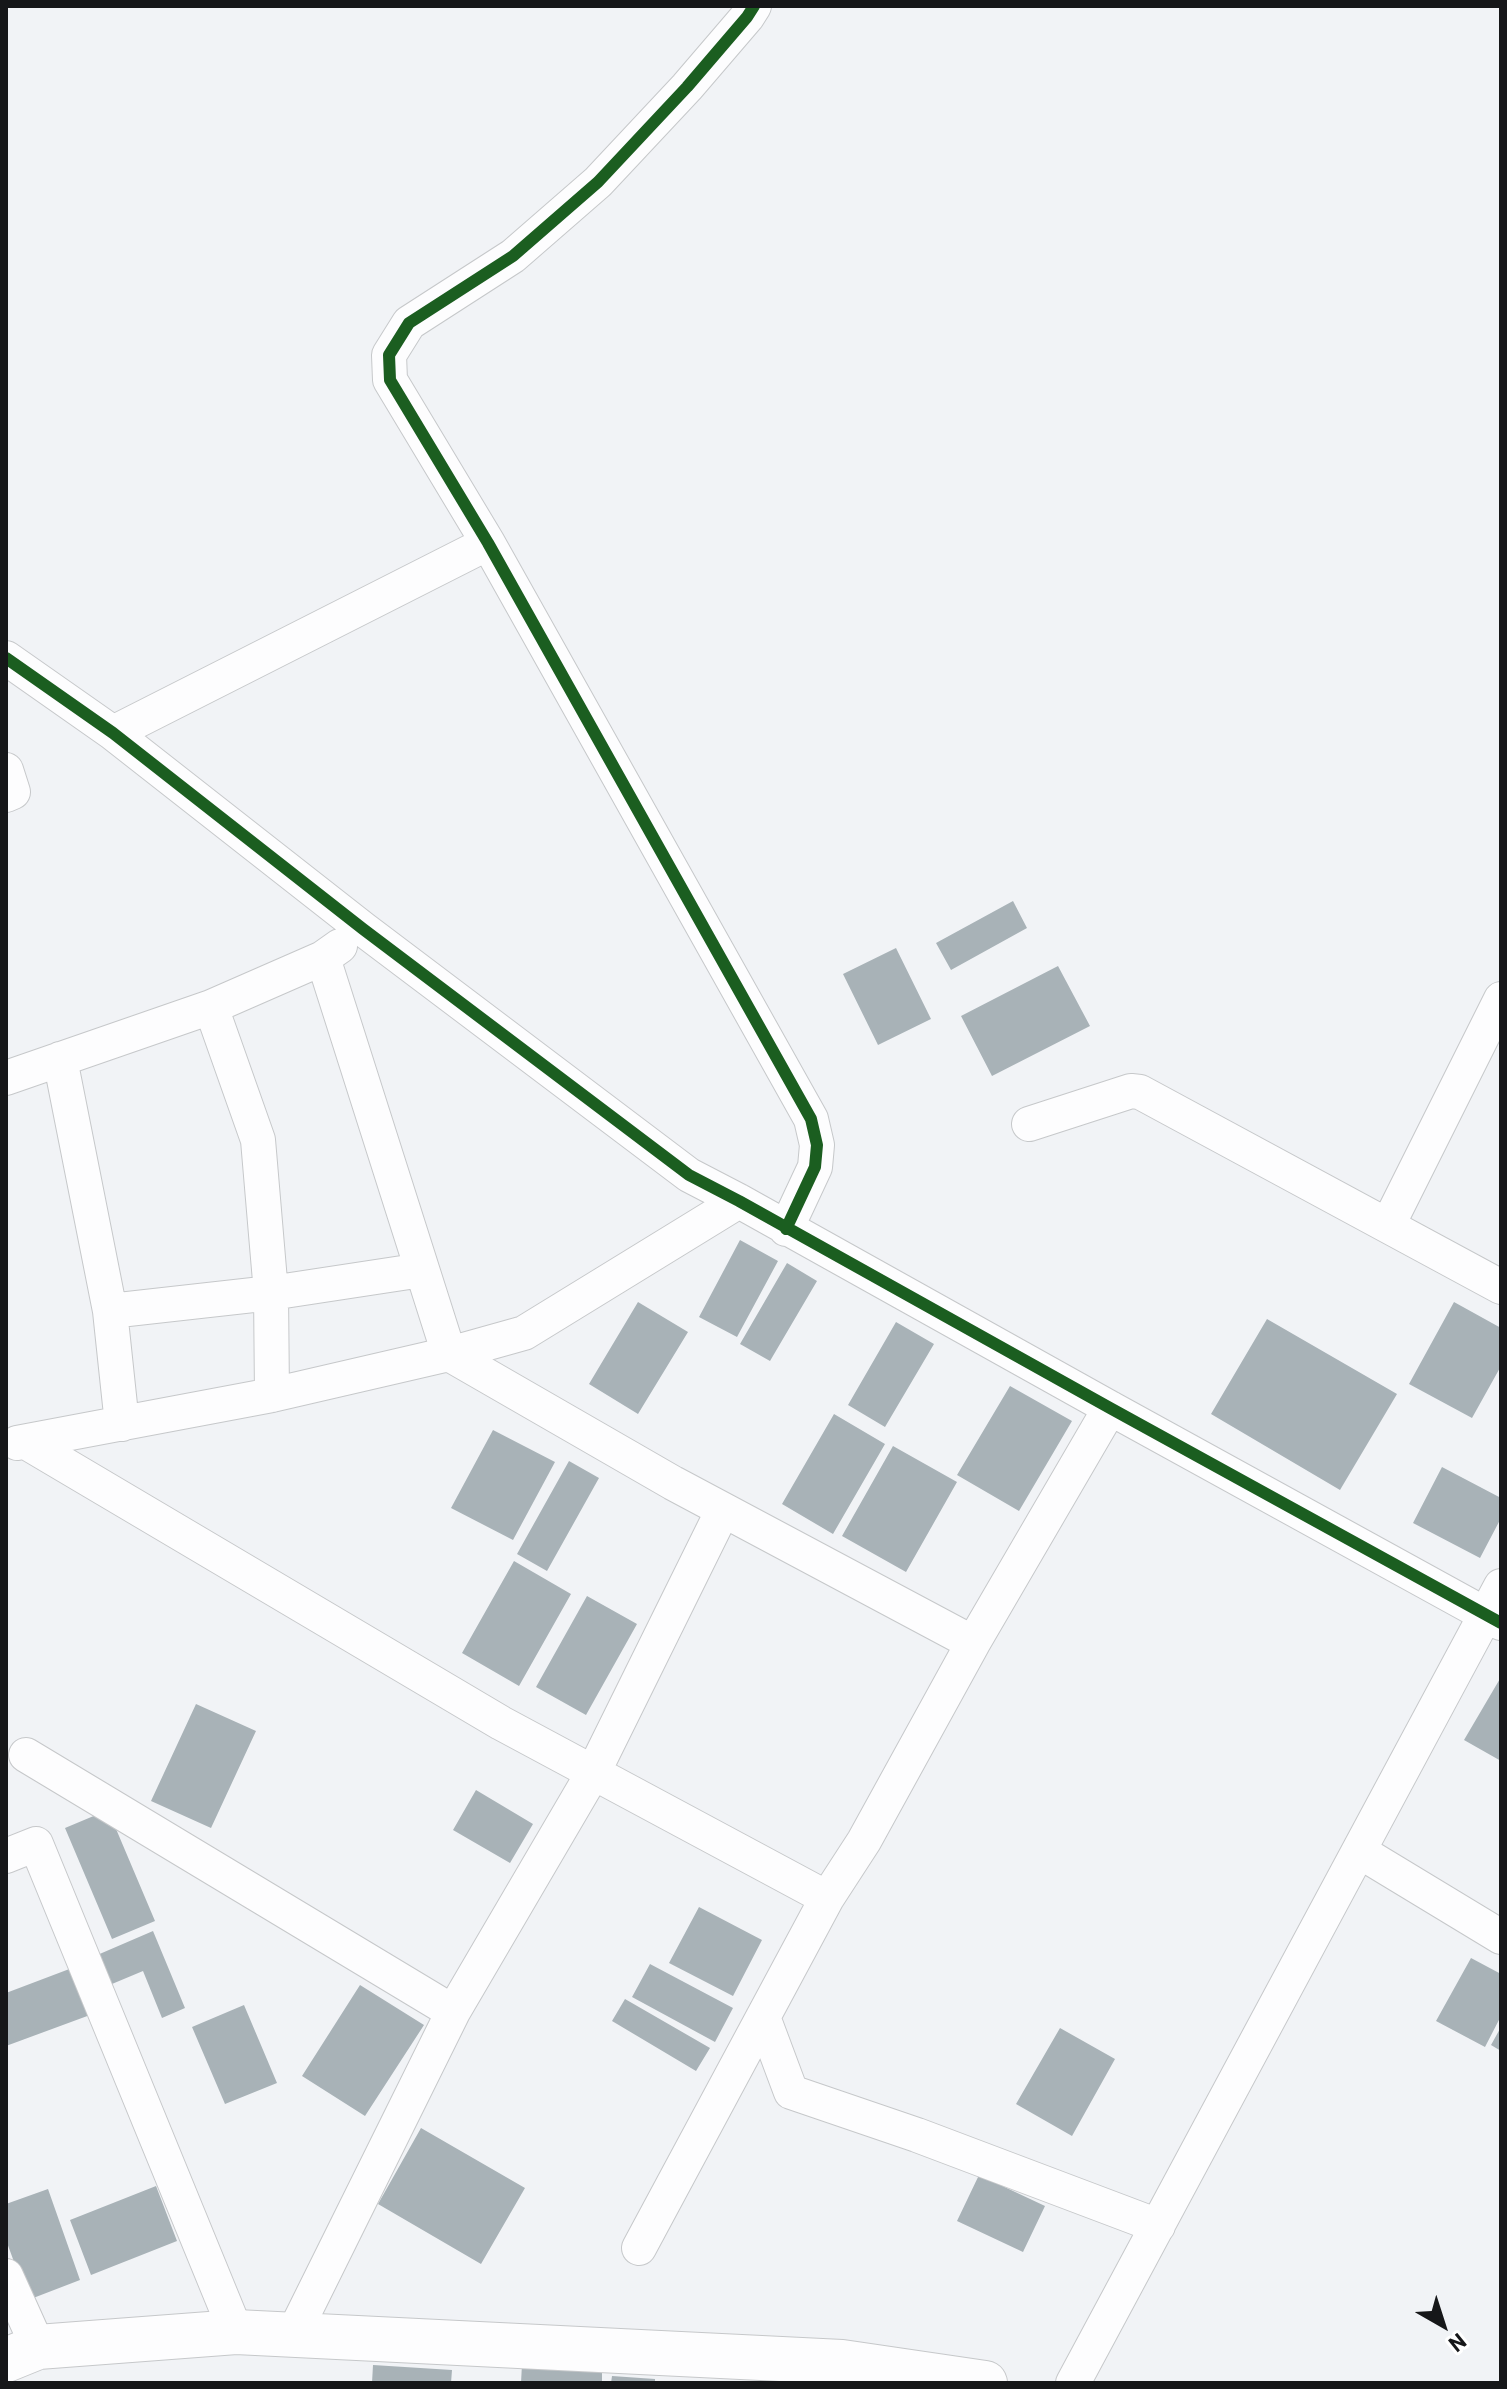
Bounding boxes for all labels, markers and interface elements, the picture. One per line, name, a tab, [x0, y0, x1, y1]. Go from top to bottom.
north arrow	[1403, 2285, 1483, 2365]
text: N	[1444, 2329, 1472, 2358]

